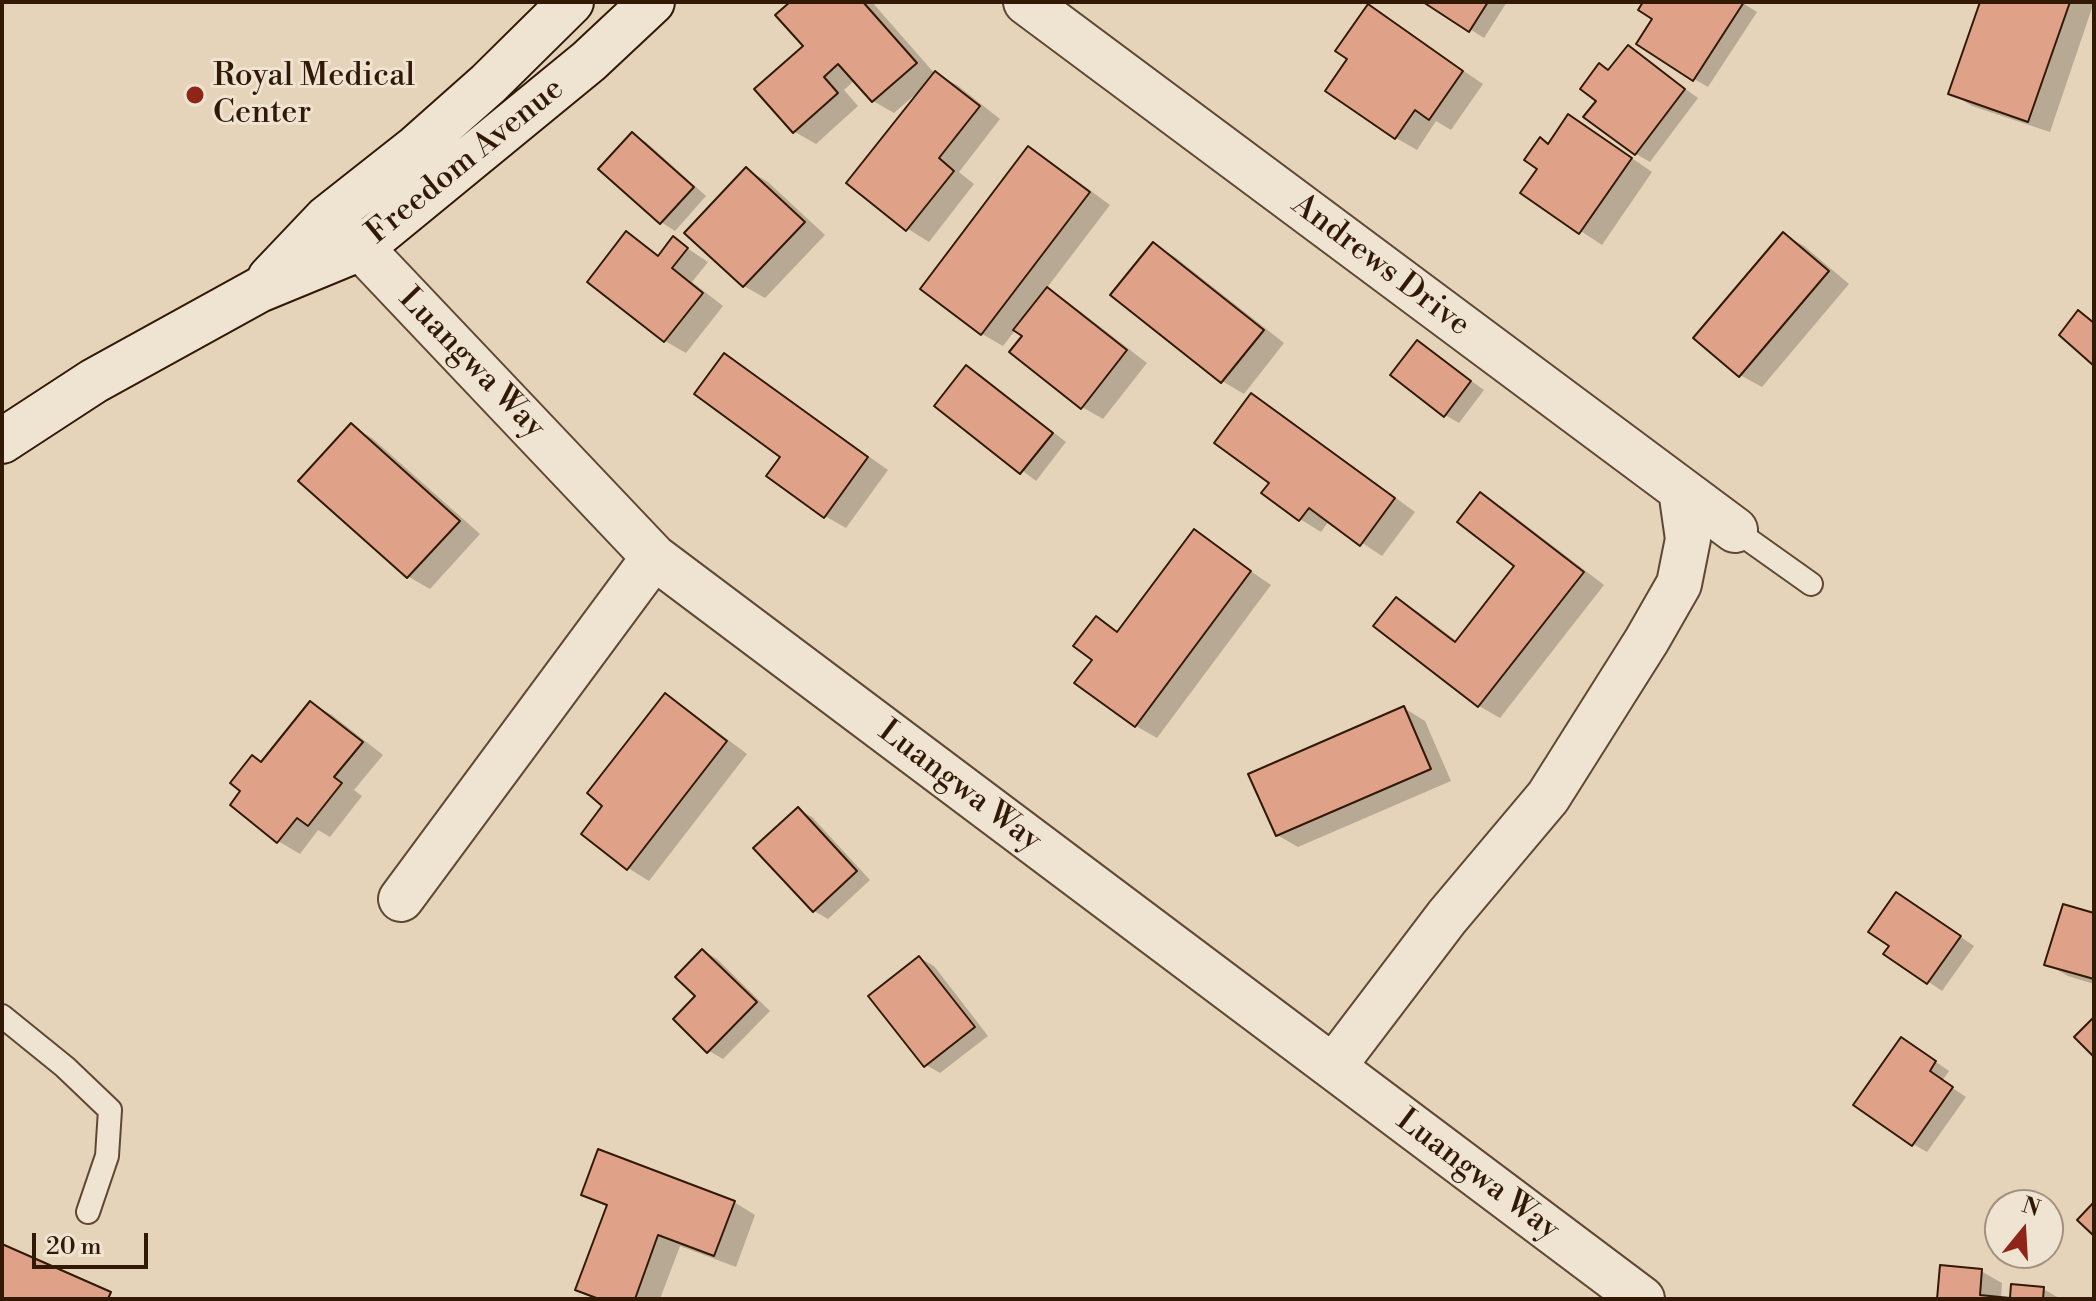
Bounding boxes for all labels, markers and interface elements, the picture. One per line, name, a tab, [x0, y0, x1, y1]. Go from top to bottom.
place label: Royal Medical Center	[213, 58, 415, 133]
street label: Freedom Avenue	[360, 71, 572, 253]
marker: Royal Medical Center	[184, 84, 206, 106]
street label: Andrews Drive	[1283, 186, 1477, 346]
street label: Luangwa Way	[390, 281, 552, 447]
street label: Luangwa Way	[870, 713, 1048, 861]
street label: Luangwa Way	[1388, 1102, 1566, 1250]
north arrow	[1984, 1189, 2064, 1269]
text: N	[2019, 1192, 2043, 1223]
scale bar	[36, 1217, 152, 1267]
text: 20 m	[46, 1232, 102, 1262]

